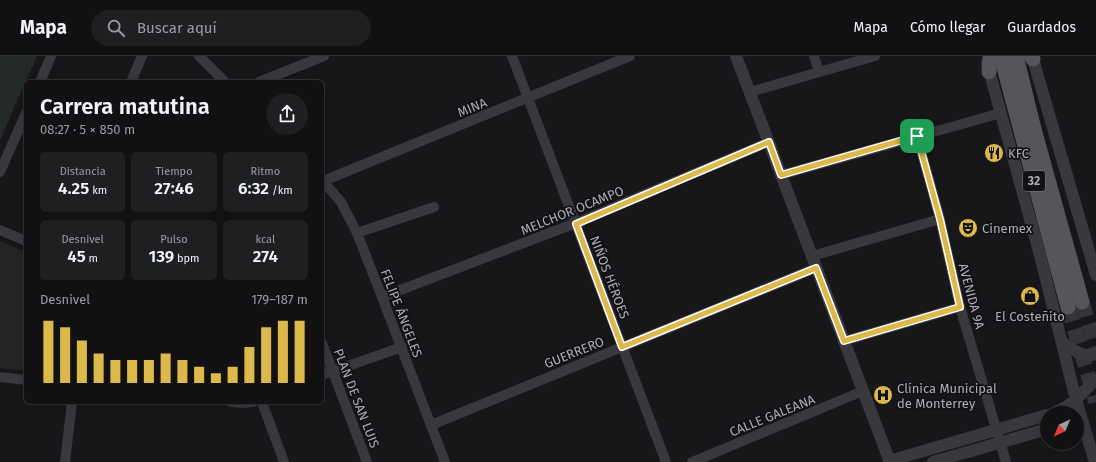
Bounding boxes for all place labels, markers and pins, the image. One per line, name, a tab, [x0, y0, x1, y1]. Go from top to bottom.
pin	[900, 119, 934, 153]
restaurant icon: KFC	[983, 142, 1005, 164]
place label: KFC	[1008, 146, 1030, 161]
theatre icon: Cinemex	[957, 217, 979, 239]
place label: Cinemex	[982, 221, 1033, 236]
shop icon: El Costeñito	[1019, 285, 1041, 307]
place label: El Costeñito	[995, 309, 1065, 324]
place label: Clínica Municipal de Monterrey	[897, 381, 997, 411]
hospital icon: Clínica Municipal de Monterrey	[872, 384, 894, 406]

